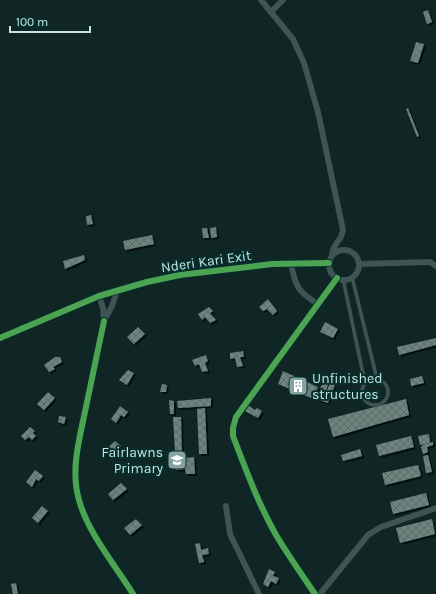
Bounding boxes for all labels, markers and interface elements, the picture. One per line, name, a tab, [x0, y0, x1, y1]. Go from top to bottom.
scale bar	[10, 8, 90, 34]
text: 100 m	[16, 15, 48, 29]
street label: Nderi Kari Exit	[160, 247, 252, 276]
place label: Unfinished structures	[312, 370, 382, 403]
building icon: Unfinished structures	[287, 375, 309, 397]
place label: Fairlawns Primary	[101, 444, 163, 477]
school or university icon: Fairlawns Primary	[166, 449, 188, 471]

